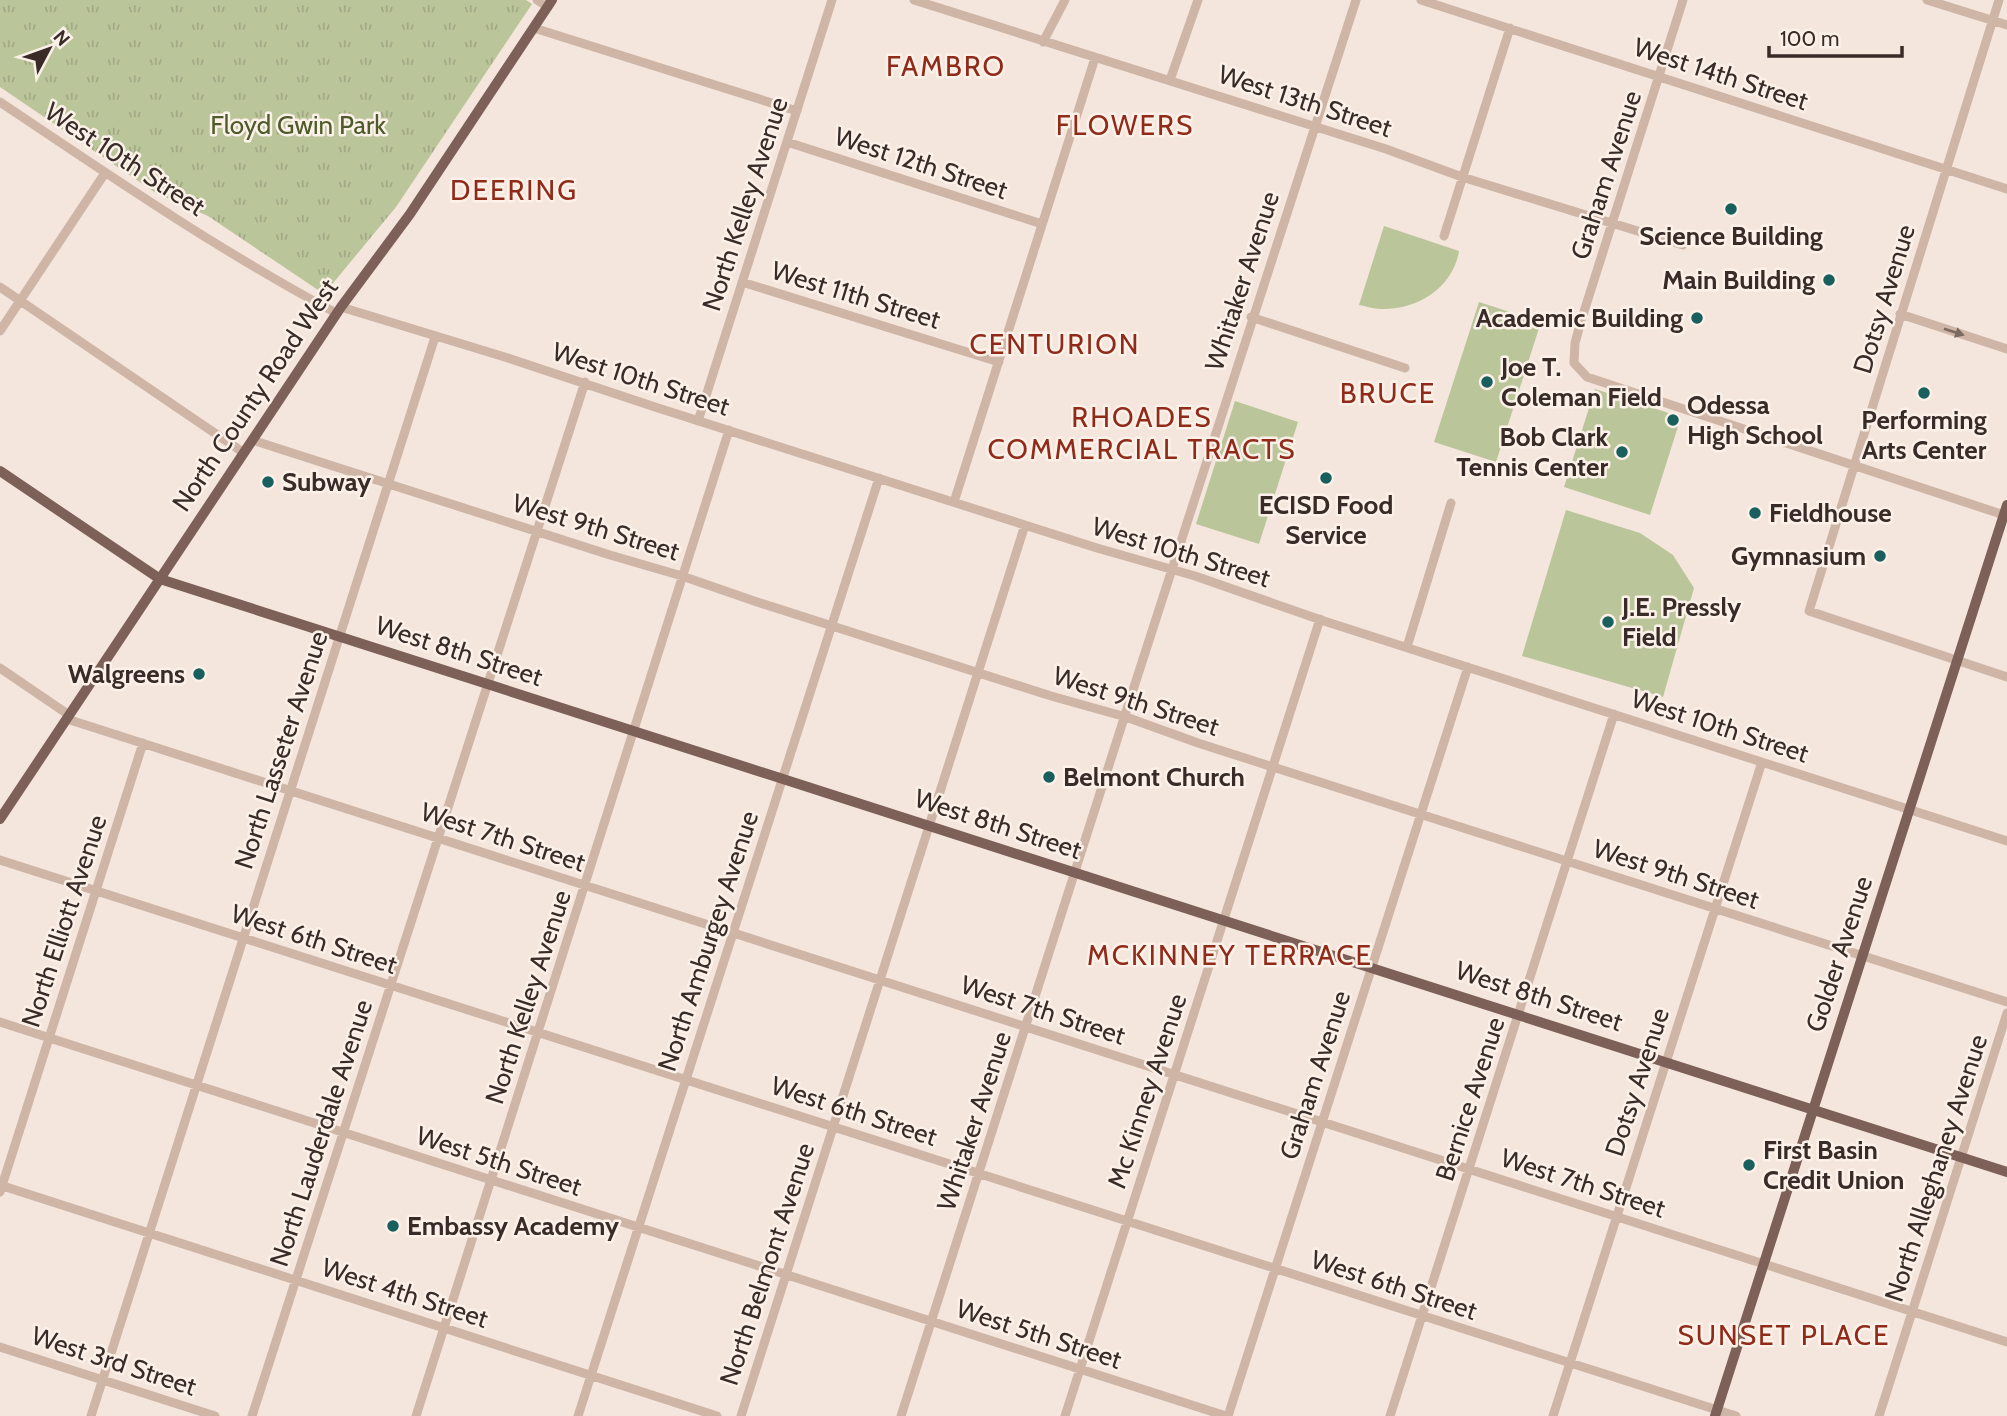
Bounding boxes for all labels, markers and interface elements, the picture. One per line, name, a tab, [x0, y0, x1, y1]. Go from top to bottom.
north arrow	[14, 14, 84, 84]
scale bar	[1769, 14, 1902, 58]
text: N	[48, 26, 75, 51]
text: 100 m	[1780, 26, 1839, 51]
street label: West 14th Street	[1630, 31, 1812, 117]
district label: FAMBRO	[886, 49, 1006, 83]
street label: West 13th Street	[1214, 58, 1396, 144]
street label: Graham Avenue	[1564, 87, 1648, 263]
street label: North Kelley Avenue	[695, 93, 795, 315]
street label: West 10th Street	[39, 95, 211, 223]
district label: FLOWERS	[1056, 108, 1194, 142]
park label: Floyd Gwin Park	[210, 109, 386, 141]
street label: West 12th Street	[831, 120, 1012, 206]
district label: DEERING	[450, 173, 578, 207]
street label: Whitaker Avenue	[1198, 187, 1286, 375]
marker: Science Building	[1723, 201, 1739, 217]
place label: Science Building	[1639, 220, 1823, 252]
street label: Dotsy Avenue	[1846, 221, 1922, 377]
street label: West 11th Street	[768, 254, 944, 336]
place label: Main Building	[1662, 264, 1815, 296]
street label: North County Road West	[165, 272, 345, 517]
marker: Main Building	[1821, 272, 1837, 288]
place label: Academic Building	[1476, 302, 1683, 334]
marker: Academic Building	[1689, 310, 1705, 326]
district label: CENTURION	[970, 327, 1140, 361]
one-way arrow	[1943, 327, 1964, 337]
street label: West 10th Street	[548, 335, 734, 423]
place label: Joe T. Coleman Field	[1500, 351, 1662, 413]
marker: Joe T. Coleman Field	[1479, 374, 1495, 390]
district label: BRUCE	[1340, 376, 1436, 410]
marker: Performing Arts Center	[1916, 385, 1932, 401]
place label: Odessa High School	[1687, 389, 1823, 451]
district label: RHOADES COMMERCIAL TRACTS	[987, 400, 1297, 466]
place label: Performing Arts Center	[1861, 404, 1987, 466]
marker: Odessa High School	[1665, 412, 1681, 428]
place label: Bob Clark Tennis Center	[1456, 421, 1608, 483]
marker: Bob Clark Tennis Center	[1614, 444, 1630, 460]
place label: Subway	[282, 466, 371, 498]
marker: ECISD Food Service	[1318, 470, 1334, 486]
marker: Subway	[260, 474, 276, 490]
street label: West 9th Street	[509, 486, 683, 568]
place label: ECISD Food Service	[1259, 489, 1393, 551]
place label: Fieldhouse	[1769, 497, 1892, 529]
marker: Fieldhouse	[1747, 505, 1763, 521]
street label: West 10th Street	[1088, 510, 1274, 594]
place label: Gymnasium	[1731, 540, 1866, 572]
marker: Gymnasium	[1872, 548, 1888, 564]
place label: J.E. Pressly Field	[1621, 591, 1741, 653]
street label: West 8th Street	[372, 609, 547, 693]
marker: J.E. Pressly Field	[1600, 614, 1616, 630]
street label: North Lasseter Avenue	[227, 627, 335, 873]
place label: Walgreens	[68, 658, 185, 690]
street label: West 9th Street	[1049, 659, 1223, 743]
marker: Walgreens	[191, 666, 207, 682]
street label: West 10th Street	[1627, 682, 1813, 770]
place label: Belmont Church	[1063, 761, 1245, 793]
marker: Belmont Church	[1041, 769, 1057, 785]
street label: West 8th Street	[911, 782, 1086, 866]
street label: West 7th Street	[417, 795, 589, 879]
street label: North Amburgey Avenue	[651, 807, 765, 1075]
street label: North Elliott Avenue	[15, 811, 113, 1031]
street label: West 9th Street	[1589, 832, 1763, 916]
street label: Golder Avenue	[1799, 872, 1879, 1036]
street label: North Kelley Avenue	[478, 886, 578, 1108]
street label: West 6th Street	[227, 897, 401, 981]
district label: MCKINNEY TERRACE	[1087, 938, 1373, 972]
street label: West 8th Street	[1452, 954, 1627, 1038]
street label: West 7th Street	[957, 968, 1129, 1052]
street label: Graham Avenue	[1273, 987, 1357, 1163]
street label: Mc Kinney Avenue	[1100, 990, 1194, 1192]
street label: North Lauderdale Avenue	[263, 996, 379, 1270]
street label: Dotsy Avenue	[1598, 1004, 1676, 1160]
street label: Bernice Avenue	[1428, 1013, 1512, 1185]
street label: Whitaker Avenue	[930, 1027, 1018, 1215]
street label: North Alleghaney Avenue	[1878, 1030, 1994, 1306]
street label: West 6th Street	[767, 1069, 941, 1153]
street label: West 5th Street	[412, 1119, 586, 1203]
place label: First Basin Credit Union	[1763, 1134, 1904, 1196]
street label: North Belmont Avenue	[713, 1139, 821, 1389]
street label: West 7th Street	[1497, 1141, 1669, 1225]
marker: First Basin Credit Union	[1741, 1157, 1757, 1173]
place label: Embassy Academy	[407, 1210, 619, 1242]
marker: Embassy Academy	[385, 1218, 401, 1234]
street label: West 6th Street	[1307, 1243, 1481, 1327]
street label: West 4th Street	[318, 1251, 492, 1335]
street label: West 5th Street	[952, 1292, 1126, 1376]
district label: SUNSET PLACE	[1677, 1318, 1891, 1352]
street label: West 3rd Street	[28, 1319, 201, 1403]

